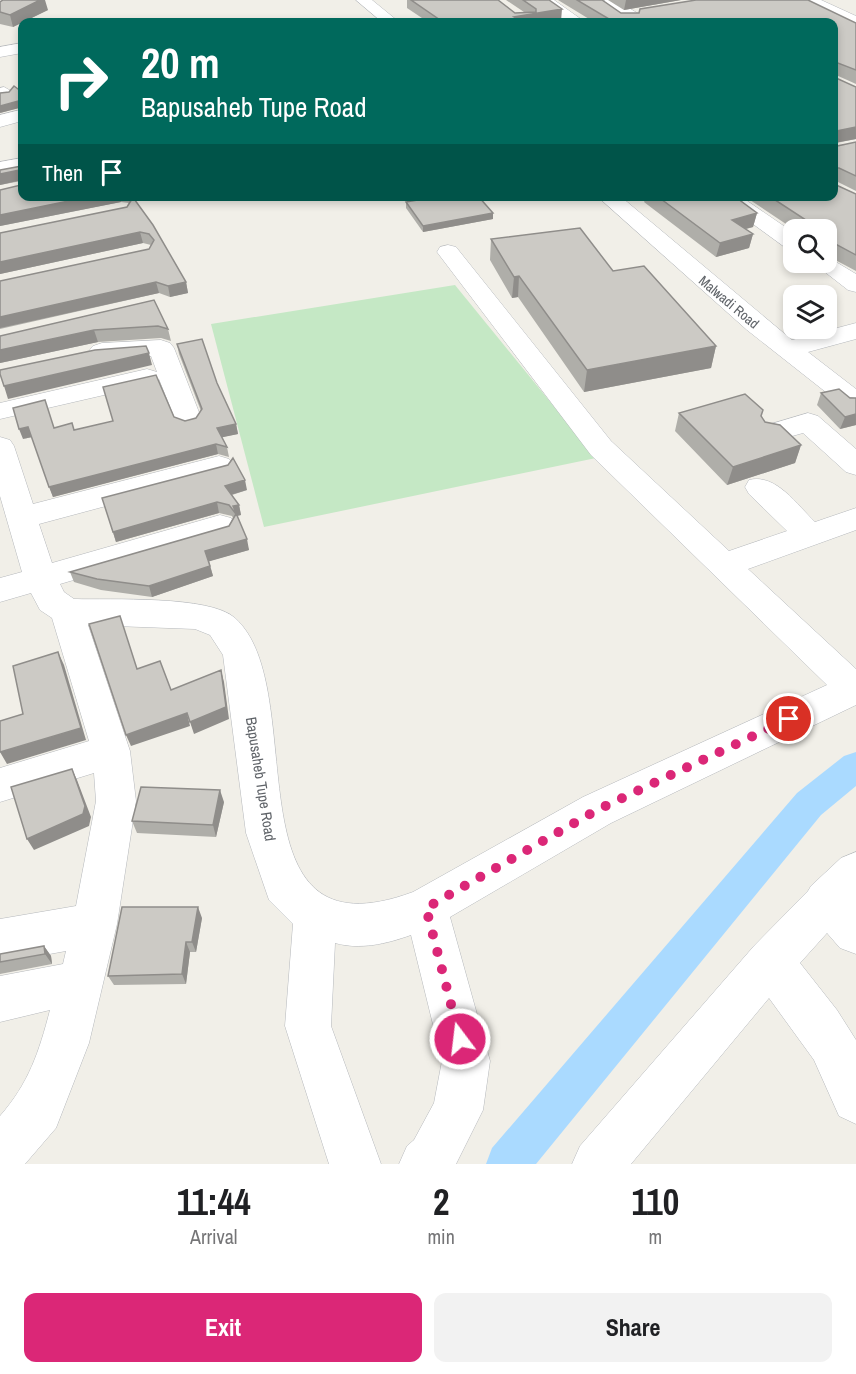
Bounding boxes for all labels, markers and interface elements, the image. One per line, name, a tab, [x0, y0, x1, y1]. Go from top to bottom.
text: 20 m	[141, 35, 220, 91]
icon: right	[42, 42, 120, 120]
text: Bapusaheb Tupe Road	[141, 89, 366, 125]
icon: arrive	[95, 156, 128, 189]
text: Then	[42, 158, 83, 188]
map controls	[783, 219, 837, 339]
button: search	[783, 219, 837, 273]
street label: Malwadi Road	[695, 272, 763, 332]
button: layers	[783, 285, 837, 339]
pin	[763, 693, 814, 744]
icon: arrive	[772, 702, 805, 735]
street label: Bapusaheb Tupe Road	[241, 715, 281, 843]
position arrow	[428, 1007, 492, 1071]
text: 11:44	[177, 1178, 251, 1226]
text: 2	[433, 1178, 449, 1226]
text: 110	[632, 1178, 679, 1226]
text: Arrival	[190, 1223, 237, 1250]
text: min	[427, 1223, 455, 1250]
text: m	[649, 1223, 662, 1250]
button: Exit	[24, 1293, 422, 1362]
button: Share	[434, 1293, 832, 1362]

